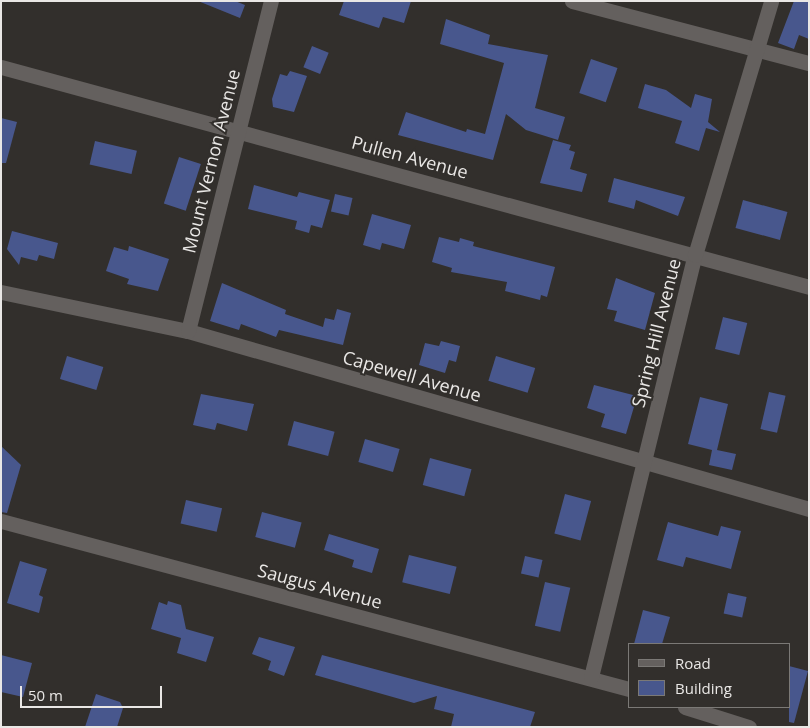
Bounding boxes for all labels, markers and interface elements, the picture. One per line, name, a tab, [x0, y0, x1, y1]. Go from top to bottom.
street label: Mount Vernon Avenue	[178, 67, 244, 255]
street label: Pullen Avenue	[350, 131, 470, 183]
street label: Spring Hill Avenue	[627, 256, 685, 410]
street label: Capewell Avenue	[340, 346, 484, 406]
street label: Saugus Avenue	[256, 559, 384, 613]
legend	[628, 643, 790, 708]
text: Road	[675, 653, 711, 673]
scale bar	[22, 676, 165, 708]
text: Building	[675, 678, 732, 698]
text: 50 m	[28, 685, 63, 705]

